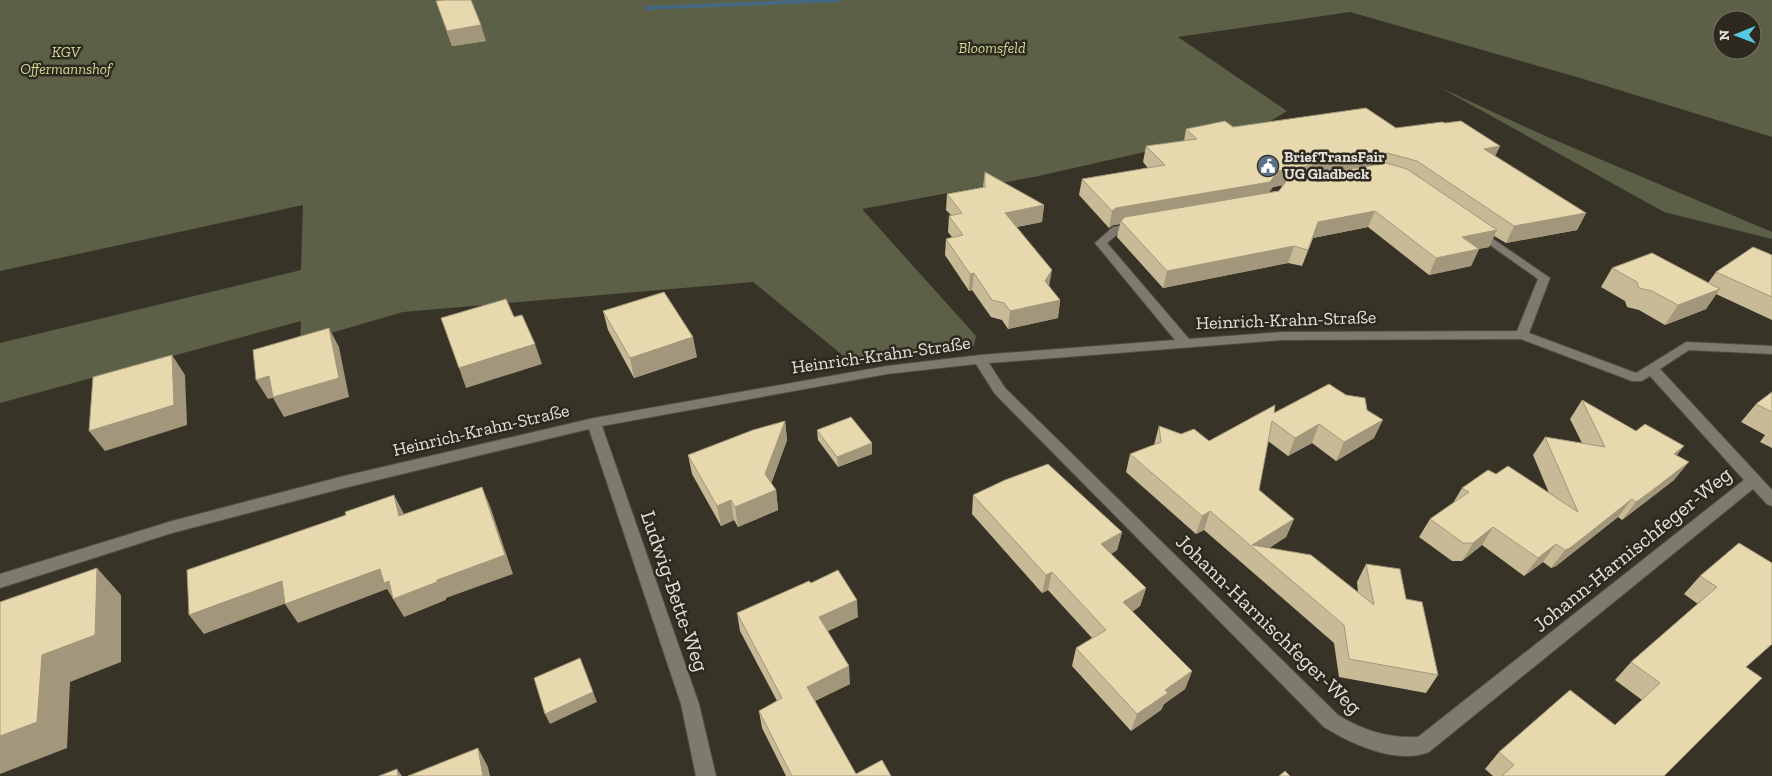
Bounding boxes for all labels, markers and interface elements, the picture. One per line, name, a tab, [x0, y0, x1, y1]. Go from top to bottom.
north arrow	[1712, 10, 1762, 60]
text: N	[1716, 29, 1733, 41]
park label: Bloomsfeld	[958, 39, 1026, 57]
park label: KGV Offermannshof	[20, 43, 114, 78]
place label: BriefTransFair UG Gladbeck	[1284, 148, 1385, 183]
public building icon: BriefTransFair UG Gladbeck	[1256, 154, 1280, 178]
street label: Heinrich-Krahn-Straße	[1195, 306, 1377, 334]
street label: Heinrich-Krahn-Straße	[790, 332, 972, 378]
street label: Heinrich-Krahn-Straße	[391, 399, 571, 461]
street label: Johann-Harnischfeger-Weg	[1528, 461, 1737, 637]
street label: Ludwig-Bette-Weg	[636, 507, 714, 675]
street label: Johann-Harnischfeger-Weg	[1171, 529, 1367, 720]

